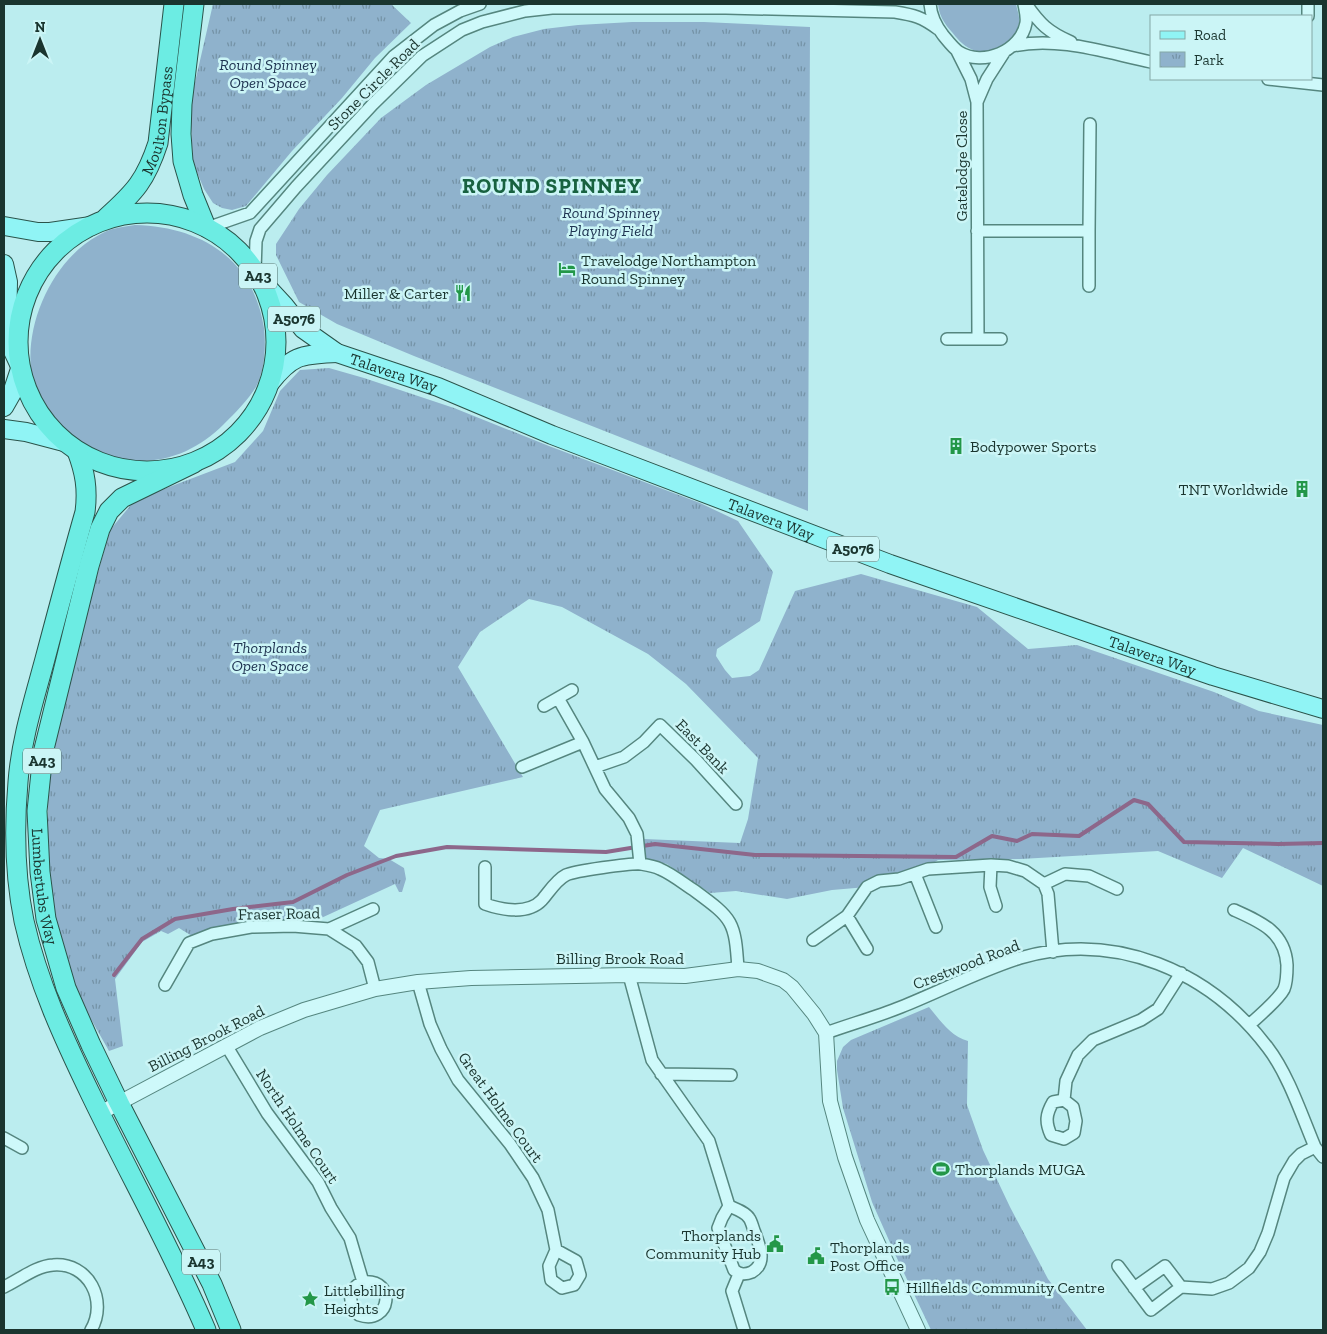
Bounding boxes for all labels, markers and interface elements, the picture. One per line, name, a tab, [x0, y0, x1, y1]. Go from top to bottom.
north arrow	[15, 15, 65, 65]
legend	[1150, 15, 1312, 80]
text: N	[35, 19, 46, 36]
text: Road	[1194, 26, 1227, 44]
street label: Stone Circle Road	[324, 34, 423, 134]
text: Park	[1194, 51, 1224, 69]
park label: Round Spinney Open Space	[219, 55, 317, 92]
street label: Moulton Bypass	[137, 65, 177, 178]
street label: Gatelodge Close	[952, 111, 971, 221]
district label: ROUND SPINNEY	[462, 173, 642, 198]
park label: Round Spinney Playing Field	[562, 203, 660, 240]
place label: Travelodge Northampton Round Spinney	[581, 251, 757, 288]
hotel icon: Travelodge Northampton Round Spinney	[557, 259, 577, 279]
road number: A43	[239, 264, 277, 288]
restaurant icon: Miller & Carter	[453, 283, 473, 303]
place label: Miller & Carter	[344, 284, 449, 303]
road number: A5076	[268, 306, 320, 332]
street label: Talavera Way	[347, 349, 441, 396]
building icon: Bodypower Sports	[946, 436, 966, 456]
place label: Bodypower Sports	[970, 437, 1096, 456]
building icon: TNT Worldwide	[1292, 479, 1312, 499]
place label: TNT Worldwide	[1179, 480, 1288, 499]
street label: Talavera Way	[725, 494, 818, 545]
road number: A5076	[827, 536, 879, 562]
street label: Talavera Way	[1106, 632, 1200, 680]
park label: Thorplands Open Space	[231, 638, 309, 675]
street label: East Bank	[672, 715, 734, 778]
road number: A43	[23, 748, 61, 774]
street label: Lumbertubs Way	[28, 828, 62, 948]
street label: Fraser Road	[238, 903, 321, 924]
street label: Crestwood Road	[910, 935, 1022, 994]
street label: Billing Brook Road	[556, 949, 684, 968]
street label: Billing Brook Road	[145, 1001, 268, 1076]
street label: Great Holme Court	[454, 1048, 547, 1166]
street label: North Holme Court	[252, 1065, 343, 1187]
sports icon: Thorplands MUGA	[931, 1159, 951, 1179]
place label: Thorplands MUGA	[955, 1160, 1086, 1179]
place label: Thorplands Community Hub	[646, 1226, 761, 1263]
public building icon: Thorplands Community Hub	[765, 1234, 785, 1254]
place label: Thorplands Post Office	[830, 1238, 910, 1275]
public building icon: Thorplands Post Office	[806, 1246, 826, 1266]
road number: A43	[182, 1250, 220, 1274]
bus stop icon: Hillfields Community Centre	[882, 1277, 902, 1297]
place label: Hillfields Community Centre	[906, 1278, 1105, 1297]
place label: Littlebilling Heights	[324, 1281, 405, 1318]
place icon: Littlebilling Heights	[300, 1289, 320, 1309]

